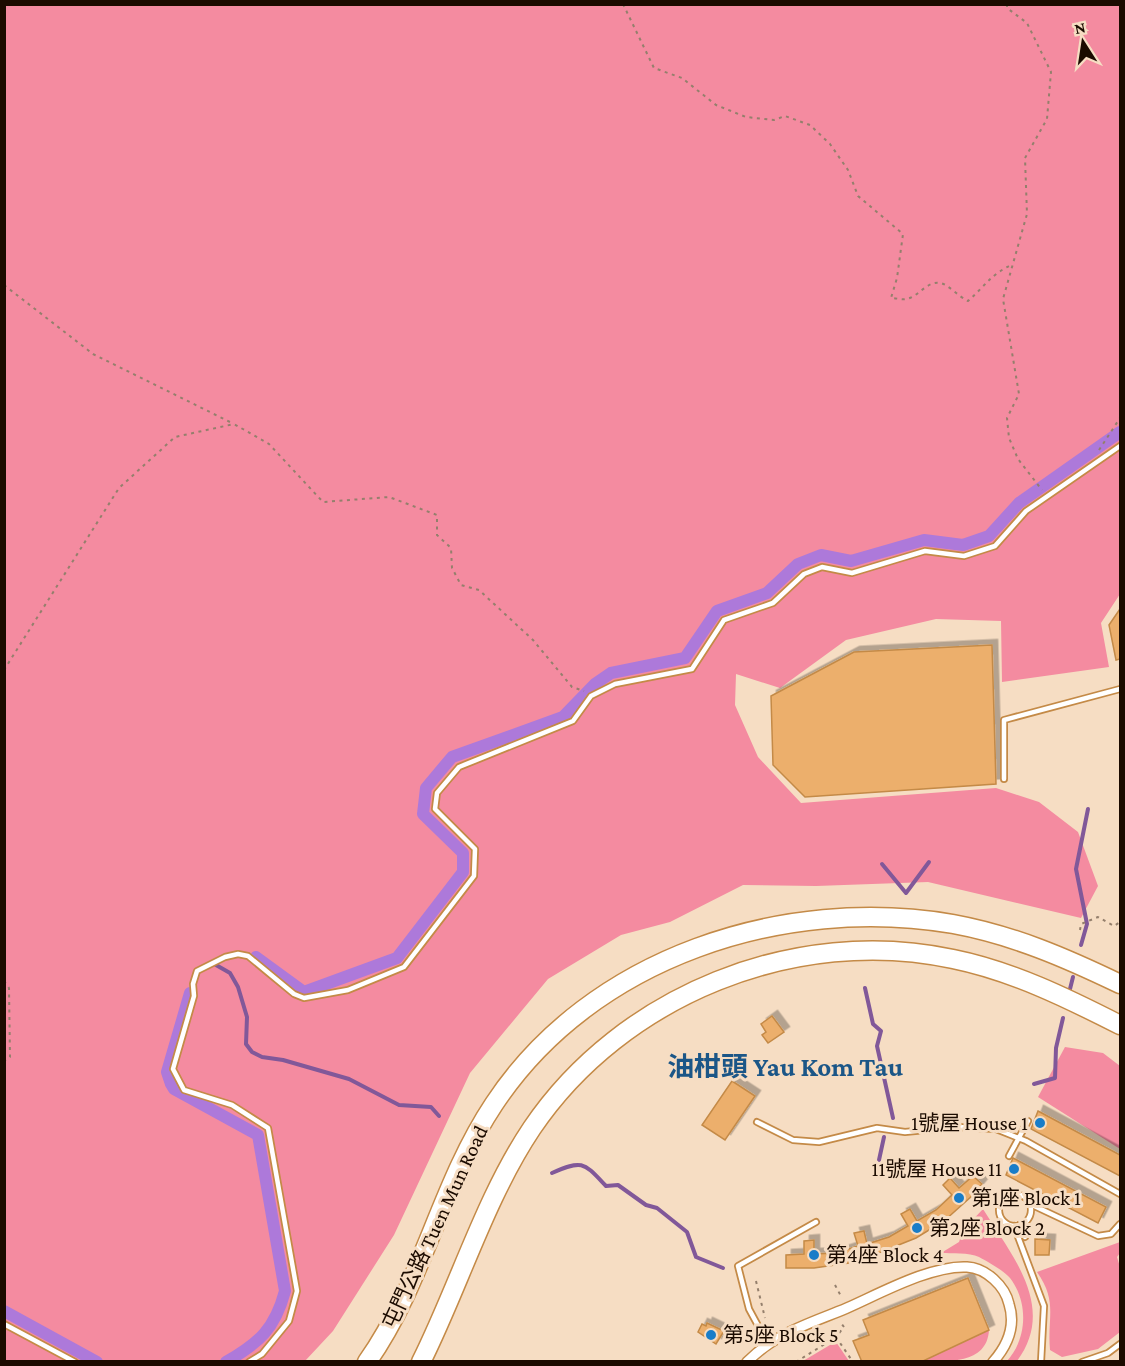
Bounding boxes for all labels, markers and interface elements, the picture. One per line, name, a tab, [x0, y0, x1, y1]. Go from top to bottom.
north arrow	[1053, 12, 1113, 72]
text: N	[1073, 18, 1087, 37]
district label: 油柑頭 Yau Kom Tau	[667, 1052, 904, 1082]
place label: 1號屋 House 1	[911, 1111, 1028, 1135]
marker: 1號屋 House 1	[1033, 1116, 1047, 1130]
street label: 屯門公路 Tuen Mun Road	[377, 1122, 493, 1332]
place label: 11號屋 House 11	[871, 1157, 1002, 1181]
marker: 11號屋 House 11	[1007, 1162, 1021, 1176]
place label: 第1座 Block 1	[971, 1186, 1081, 1210]
marker: 第1座 Block 1	[952, 1191, 966, 1205]
place label: 第2座 Block 2	[929, 1216, 1045, 1240]
marker: 第2座 Block 2	[910, 1221, 924, 1235]
place label: 第4座 Block 4	[826, 1243, 943, 1267]
marker: 第4座 Block 4	[807, 1248, 821, 1262]
place label: 第5座 Block 5	[723, 1323, 839, 1347]
marker: 第5座 Block 5	[704, 1328, 718, 1342]

